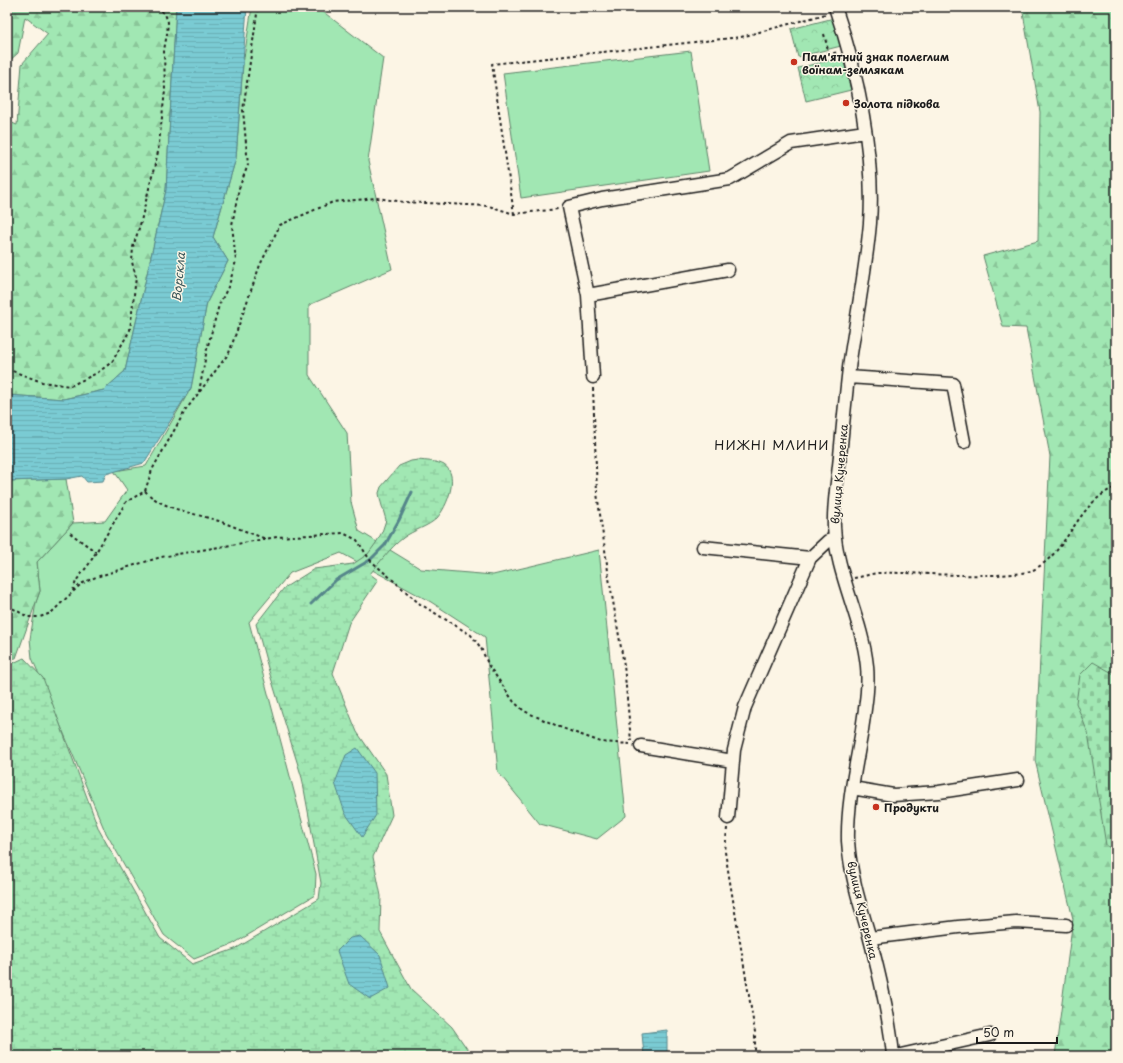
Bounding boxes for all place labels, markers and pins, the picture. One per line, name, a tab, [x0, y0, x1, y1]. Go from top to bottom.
place label: Пам'ятний знак полеглим воїнам-землякам	[802, 48, 949, 78]
marker: Пам'ятний знак полеглим воїнам-землякам	[789, 57, 799, 67]
place label: Золота підкова	[853, 95, 940, 112]
marker: Золота підкова	[841, 98, 851, 108]
place label: Продукти	[884, 799, 939, 816]
marker: Продукти	[871, 802, 881, 812]

